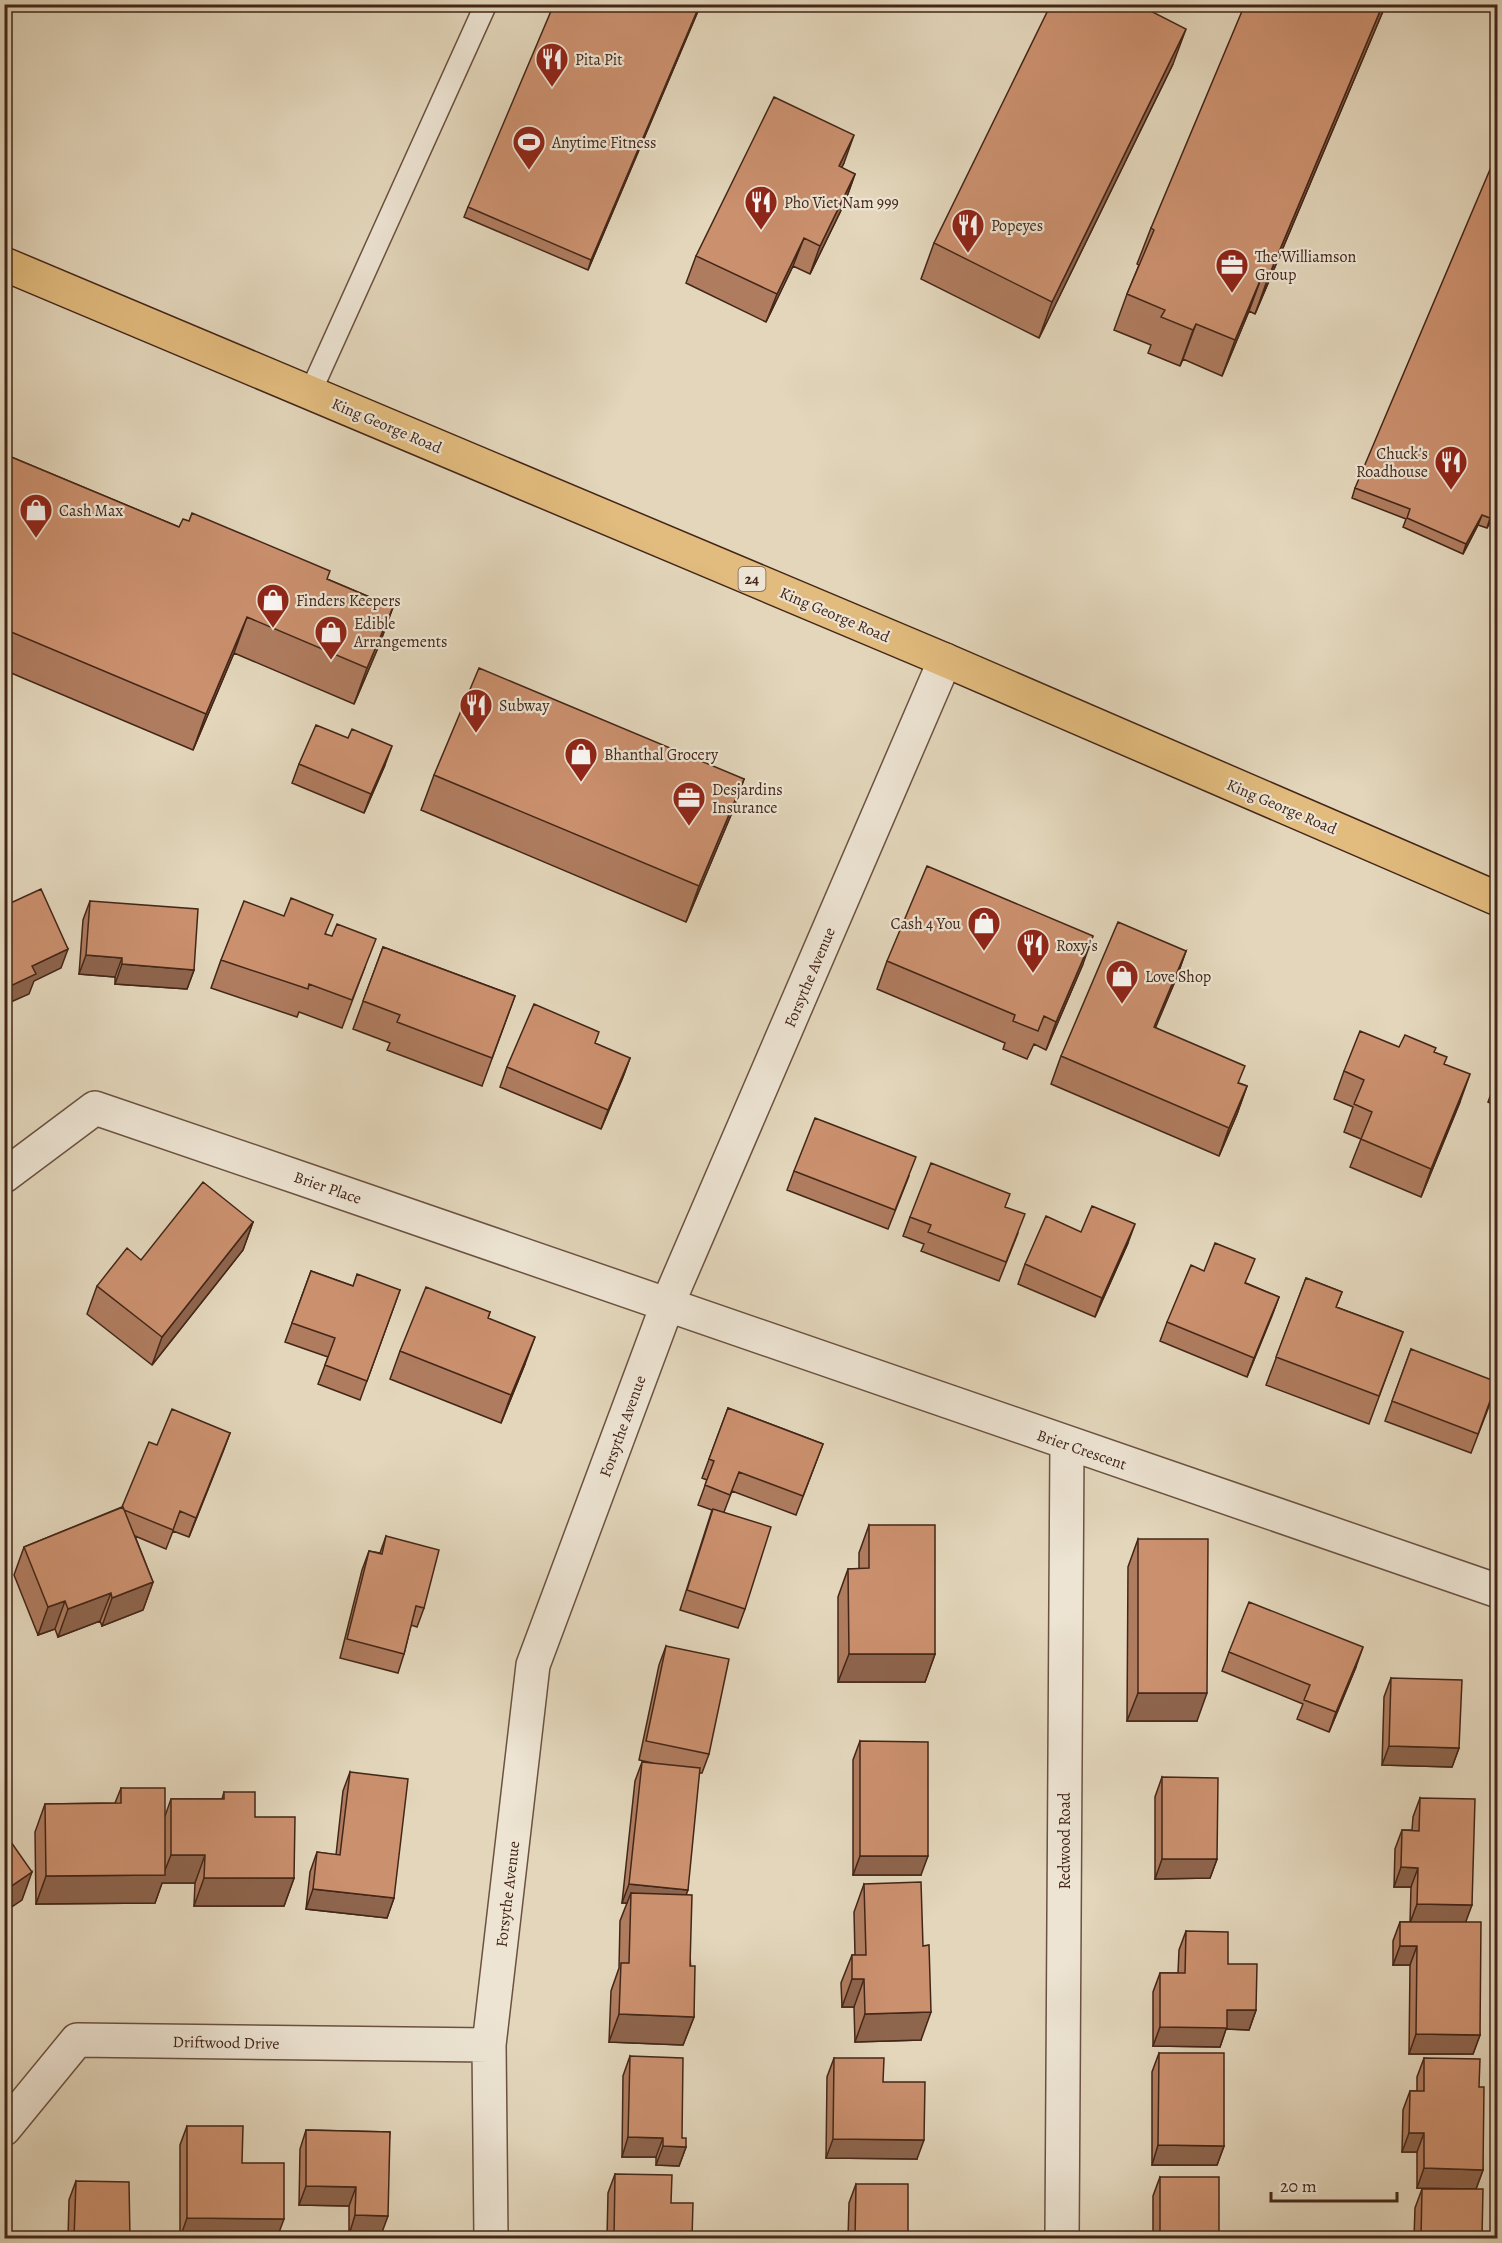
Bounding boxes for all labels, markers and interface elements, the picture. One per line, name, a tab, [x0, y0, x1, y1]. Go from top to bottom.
restaurant icon: Pita Pit	[534, 41, 570, 88]
place label: Pita Pit	[575, 49, 623, 71]
sports icon: Anytime Fitness	[511, 124, 547, 171]
place label: Anytime Fitness	[551, 132, 657, 154]
restaurant icon: Pho Viet Nam 999	[743, 184, 779, 231]
place label: Pho Viet Nam 999	[784, 192, 899, 214]
restaurant icon: Popeyes	[950, 207, 986, 254]
place label: Popeyes	[991, 215, 1043, 237]
place label: The Williamson Group	[1255, 246, 1356, 286]
office icon: The Williamson Group	[1214, 247, 1250, 294]
street label: King George Road	[328, 393, 445, 459]
place label: Chuck's Roadhouse	[1356, 443, 1428, 483]
restaurant icon: Chuck's Roadhouse	[1433, 444, 1469, 491]
shop icon: Cash Max	[18, 492, 54, 539]
place label: Cash Max	[59, 500, 123, 522]
road number: 24	[738, 567, 766, 591]
shop icon: Finders Keepers	[255, 582, 291, 629]
street label: King George Road	[776, 582, 893, 648]
place label: Finders Keepers	[296, 590, 401, 612]
place label: Edible Arrangements	[353, 613, 448, 653]
shop icon: Edible Arrangements	[313, 614, 349, 661]
restaurant icon: Subway	[458, 687, 494, 734]
place label: Subway	[499, 695, 550, 717]
shop icon: Bhanthal Grocery	[563, 736, 599, 783]
place label: Bhanthal Grocery	[604, 744, 719, 766]
street label: King George Road	[1223, 774, 1340, 840]
place label: Desjardins Insurance	[712, 779, 783, 819]
office icon: Desjardins Insurance	[671, 780, 707, 827]
shop icon: Cash 4 You	[966, 905, 1002, 952]
place label: Cash 4 You	[890, 913, 961, 935]
street label: Forsythe Avenue	[779, 924, 841, 1031]
restaurant icon: Roxy's	[1015, 927, 1051, 974]
place label: Roxy's	[1056, 935, 1098, 957]
shop icon: Love Shop	[1104, 958, 1140, 1005]
place label: Love Shop	[1145, 966, 1211, 988]
street label: Brier Place	[291, 1166, 365, 1210]
street label: Forsythe Avenue	[594, 1372, 652, 1480]
street label: Brier Crescent	[1034, 1424, 1129, 1476]
street label: Redwood Road	[1054, 1792, 1076, 1890]
street label: Forsythe Avenue	[491, 1840, 525, 1949]
street label: Driftwood Drive	[172, 2031, 280, 2055]
scale bar	[1271, 2165, 1397, 2203]
text: 20 m	[1280, 2174, 1317, 2198]

